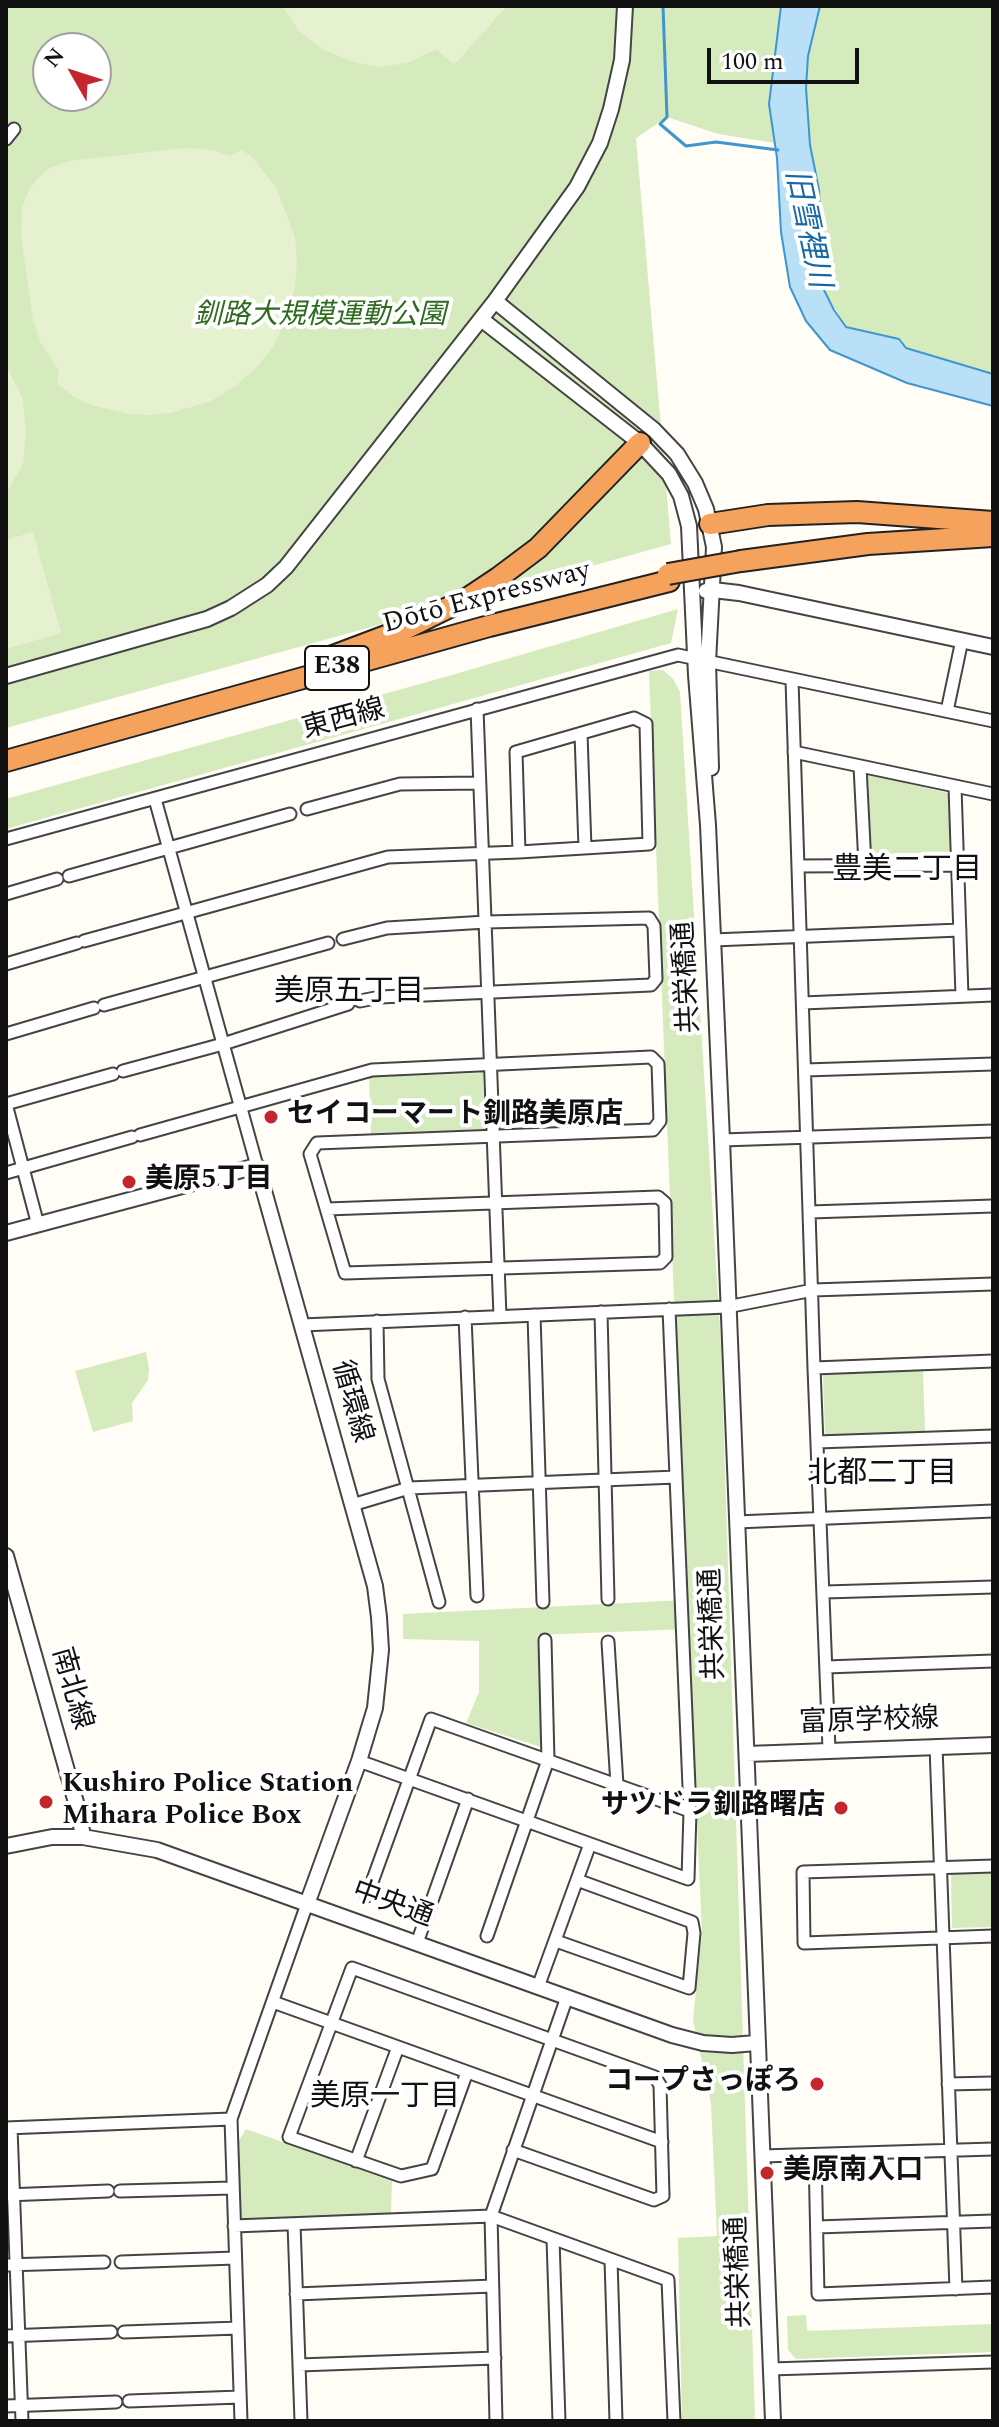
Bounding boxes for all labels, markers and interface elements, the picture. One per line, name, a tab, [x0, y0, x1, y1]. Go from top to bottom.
north arrow	[32, 32, 112, 112]
scale bar	[711, 32, 863, 82]
text: N	[36, 40, 73, 75]
text: 100 m	[721, 44, 784, 80]
water label: 旧雪裡川	[775, 167, 835, 291]
park label: 釧路大規模運動公園	[194, 301, 446, 335]
street label: Dōtō Expressway	[380, 555, 594, 643]
road number: E38	[305, 646, 369, 690]
street label: 東西線	[299, 694, 389, 748]
district label: 豊美二丁目	[832, 854, 982, 890]
street label: 共栄橋通	[669, 920, 709, 1034]
district label: 美原五丁目	[274, 976, 424, 1012]
place label: セイコーマート釧路美原店	[287, 1100, 623, 1134]
marker: セイコーマート釧路美原店	[262, 1108, 280, 1126]
place label: 美原5丁目	[145, 1165, 273, 1199]
marker: 美原5丁目	[120, 1173, 138, 1191]
street label: 循環線	[322, 1357, 378, 1447]
district label: 北都二丁目	[807, 1458, 957, 1494]
street label: 共栄橋通	[696, 1567, 734, 1681]
street label: 南北線	[42, 1644, 98, 1734]
street label: 富原学校線	[798, 1704, 940, 1742]
place label: Kushiro Police Station Mihara Police Box	[62, 1769, 353, 1835]
place label: サツドラ釧路曙店	[601, 1791, 825, 1825]
marker: Kushiro Police Station Mihara Police Box	[37, 1793, 55, 1811]
marker: サツドラ釧路曙店	[832, 1799, 850, 1817]
street label: 中央通	[347, 1876, 437, 1936]
place label: コープさっぽろ	[605, 2067, 801, 2101]
marker: コープさっぽろ	[808, 2075, 826, 2093]
district label: 美原一丁目	[310, 2081, 460, 2117]
place label: 美原南入口	[783, 2156, 923, 2190]
marker: 美原南入口	[758, 2164, 776, 2182]
street label: 共栄橋通	[722, 2215, 760, 2329]

